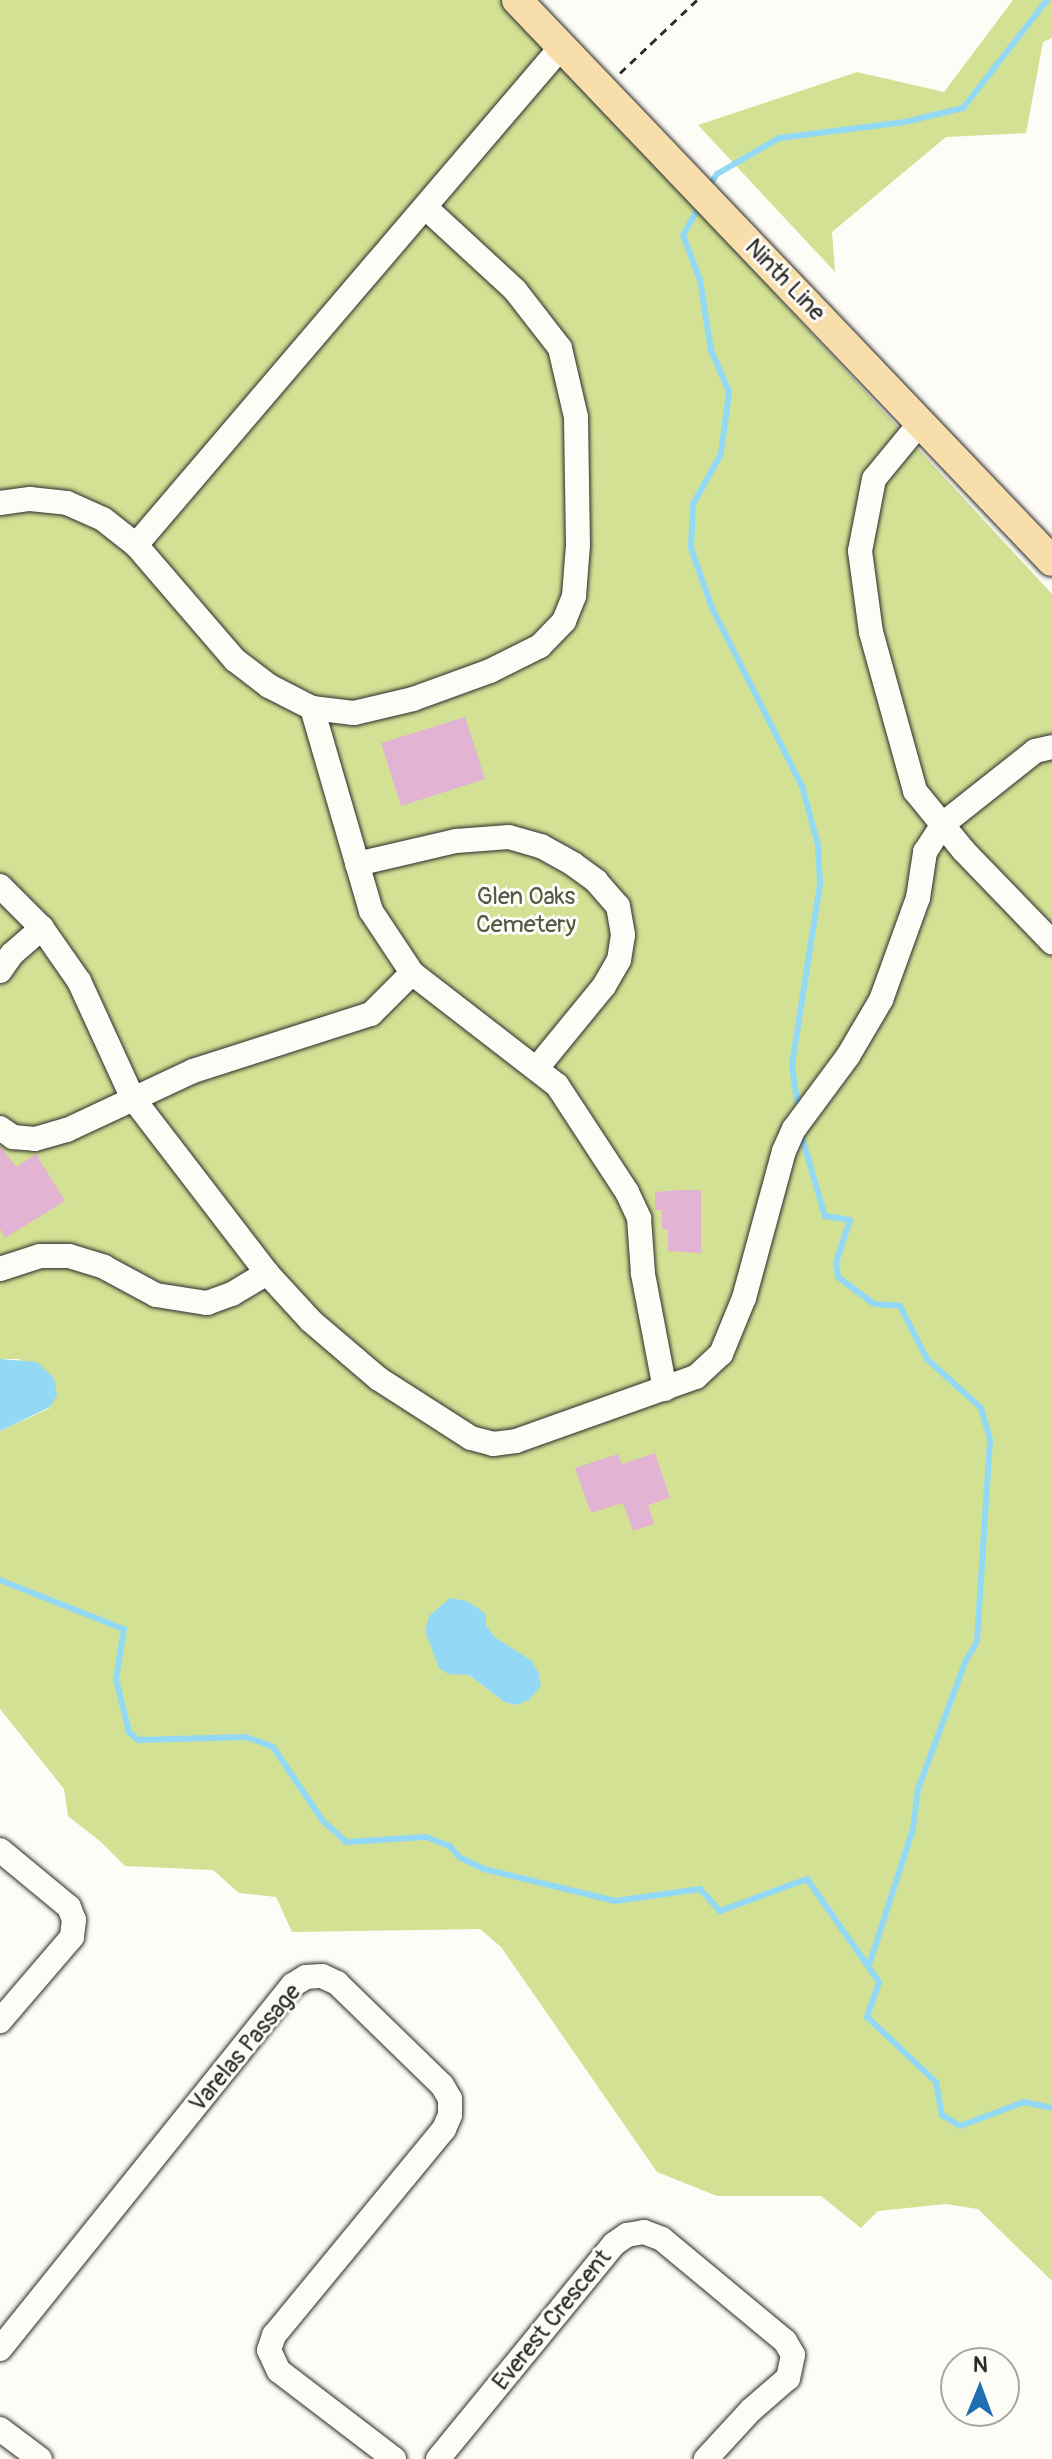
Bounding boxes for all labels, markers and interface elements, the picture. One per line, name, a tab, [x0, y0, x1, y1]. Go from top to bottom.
street label: Ninth Line	[739, 233, 831, 327]
park label: Glen Oaks Cemetery	[476, 883, 576, 939]
street label: Varelas Passage	[183, 1978, 307, 2118]
street label: Everest Crescent	[486, 2244, 618, 2396]
north arrow	[940, 2347, 1020, 2427]
text: N	[973, 2351, 988, 2379]

